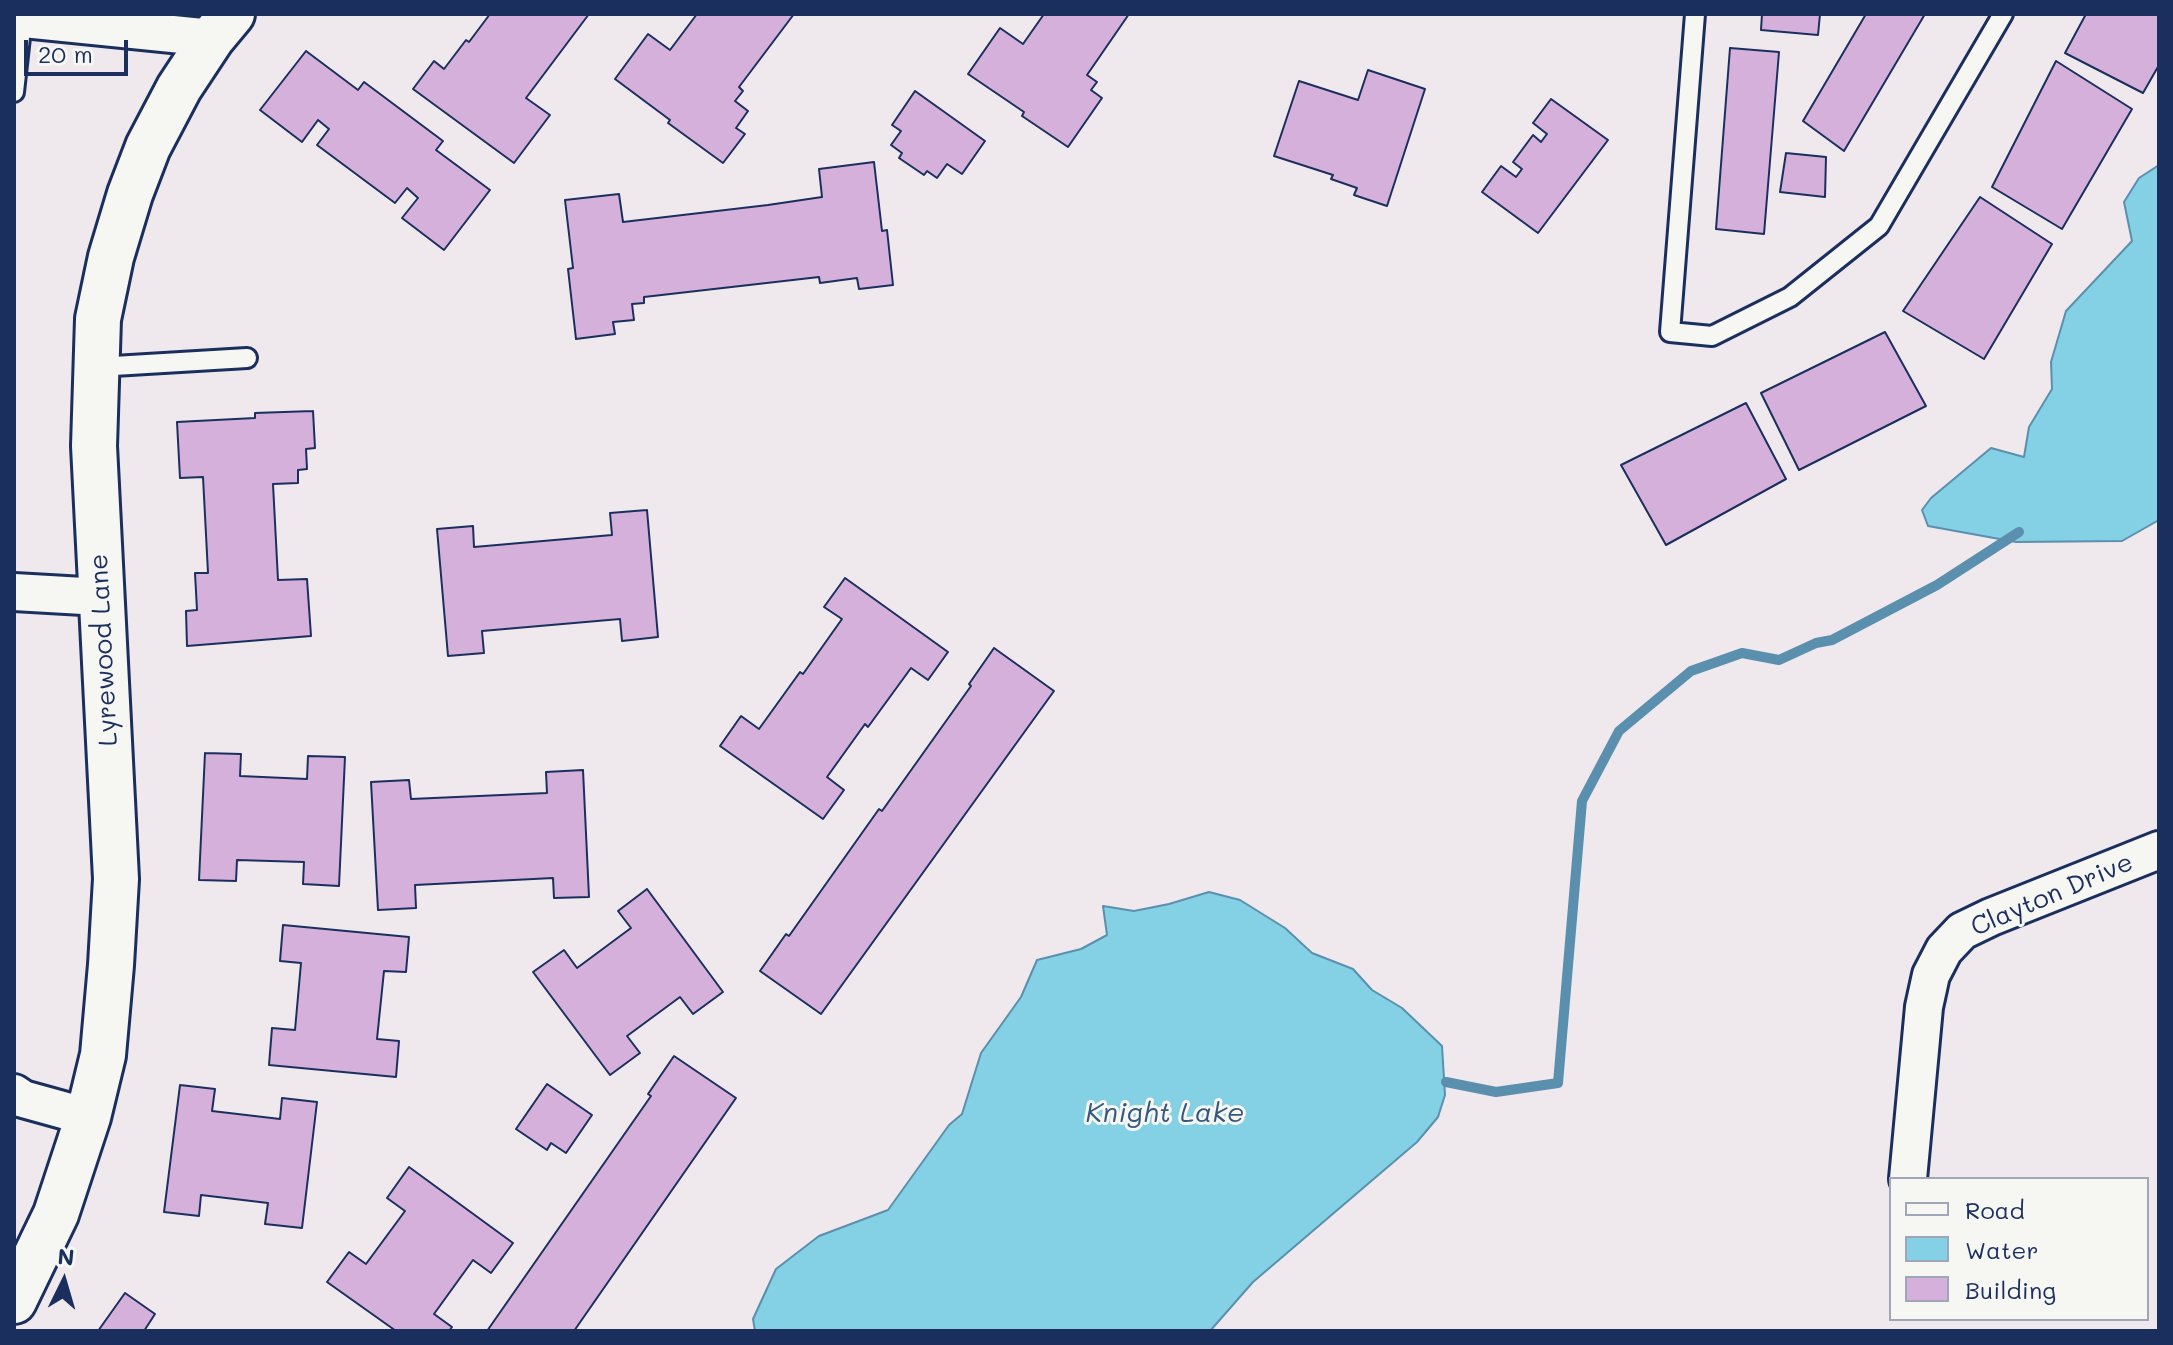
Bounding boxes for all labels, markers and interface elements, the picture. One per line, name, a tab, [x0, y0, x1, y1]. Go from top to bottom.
scale bar	[28, 24, 132, 74]
text: 20 m	[38, 38, 93, 69]
street label: Lyrewood Lane	[83, 553, 125, 747]
street label: Clayton Drive	[1966, 847, 2138, 943]
water label: Knight Lake	[1086, 1096, 1244, 1130]
legend	[1889, 1177, 2149, 1321]
text: Road	[1965, 1194, 2025, 1225]
text: Water	[1965, 1234, 2039, 1265]
north arrow	[24, 1241, 104, 1321]
text: N	[57, 1241, 76, 1272]
text: Building	[1965, 1274, 2056, 1305]

